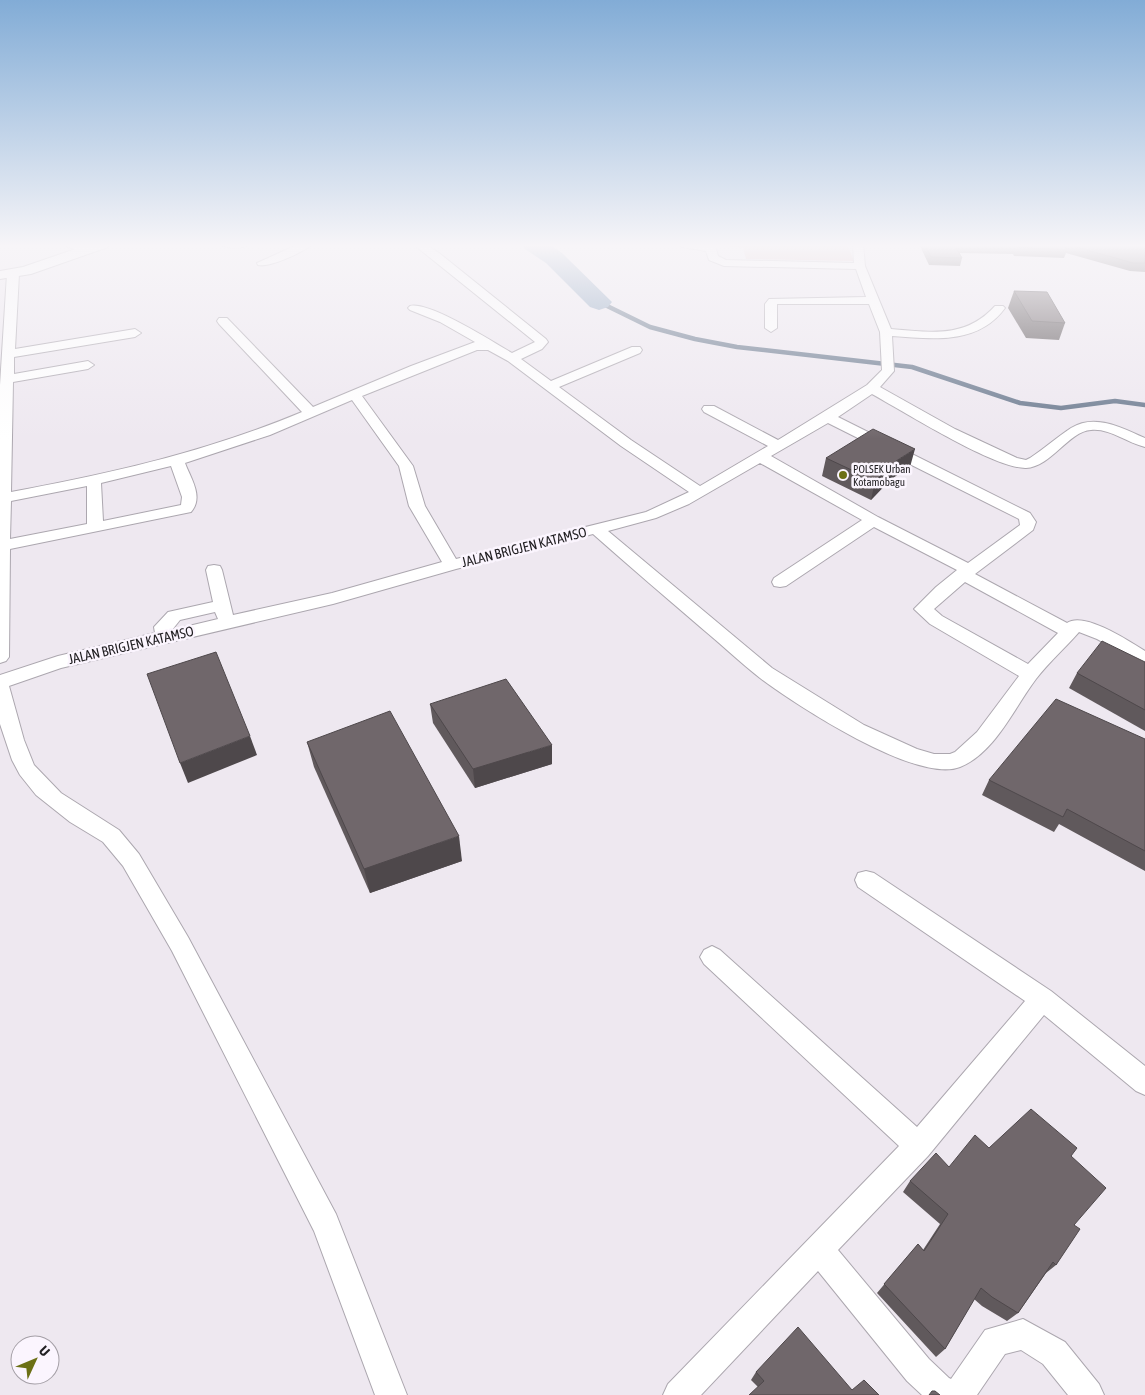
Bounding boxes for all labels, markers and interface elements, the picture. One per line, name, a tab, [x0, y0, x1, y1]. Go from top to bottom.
place label: POLSEK Urban Kotamobagu	[853, 463, 911, 488]
marker: POLSEK Urban Kotamobagu	[837, 469, 849, 481]
street label: JALAN BRIGJEN KATAMSO	[460, 524, 588, 570]
street label: JALAN BRIGJEN KATAMSO	[67, 623, 195, 667]
north arrow	[10, 1335, 60, 1385]
text: U	[36, 1342, 53, 1359]

